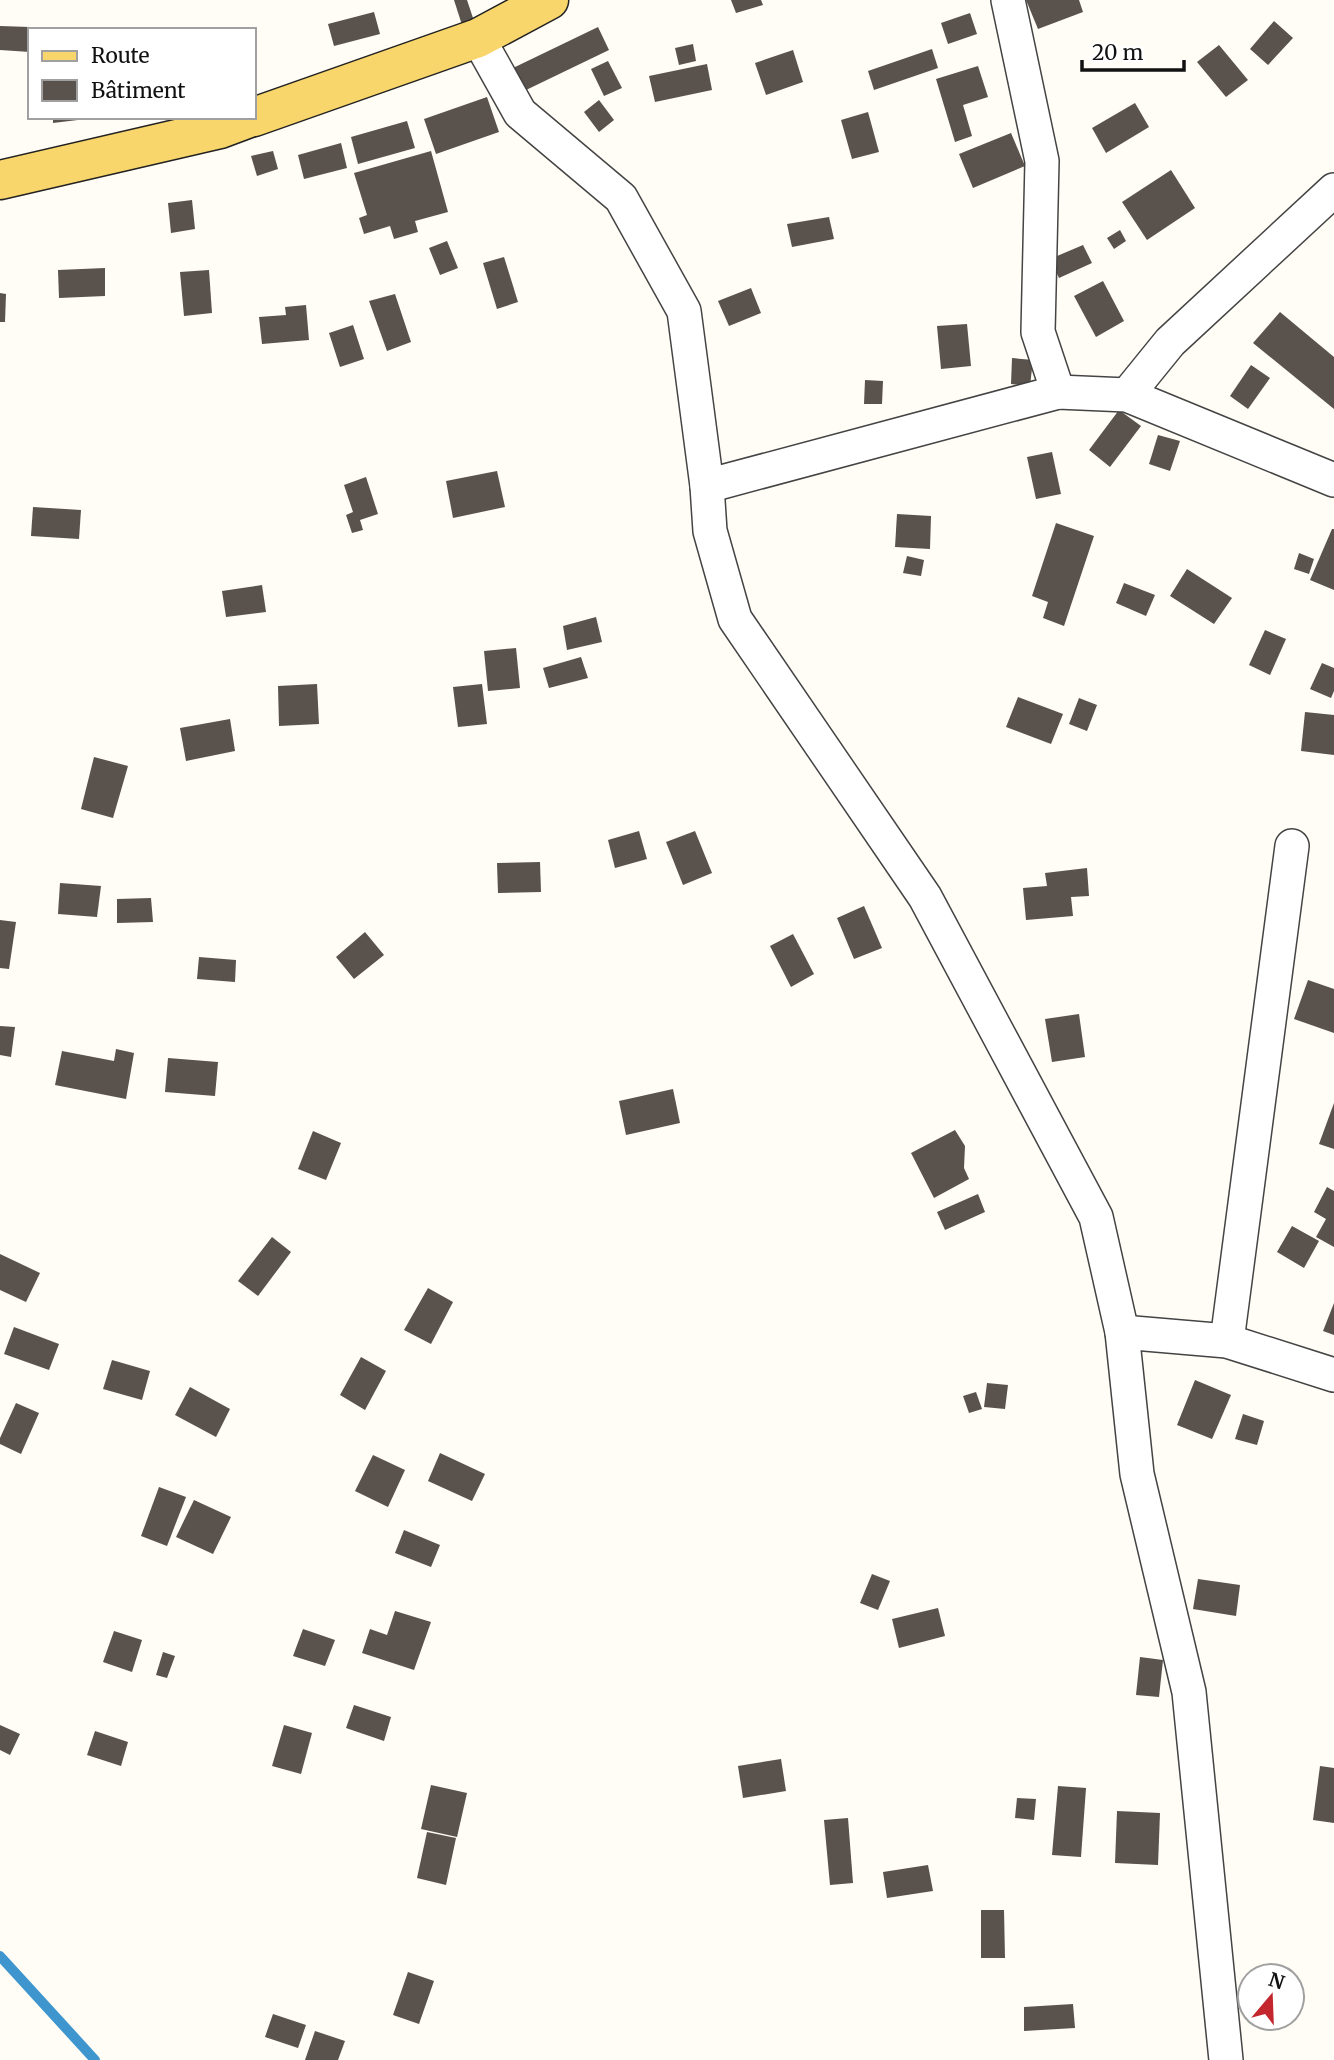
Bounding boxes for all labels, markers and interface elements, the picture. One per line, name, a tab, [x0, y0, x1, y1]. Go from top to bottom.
legend	[28, 28, 256, 119]
scale bar	[1082, 28, 1184, 72]
text: 20 m	[1092, 39, 1144, 66]
text: Route	[91, 42, 149, 69]
text: Bâtiment	[91, 77, 185, 104]
north arrow	[1236, 1962, 1306, 2032]
text: N	[1266, 1967, 1288, 1995]

